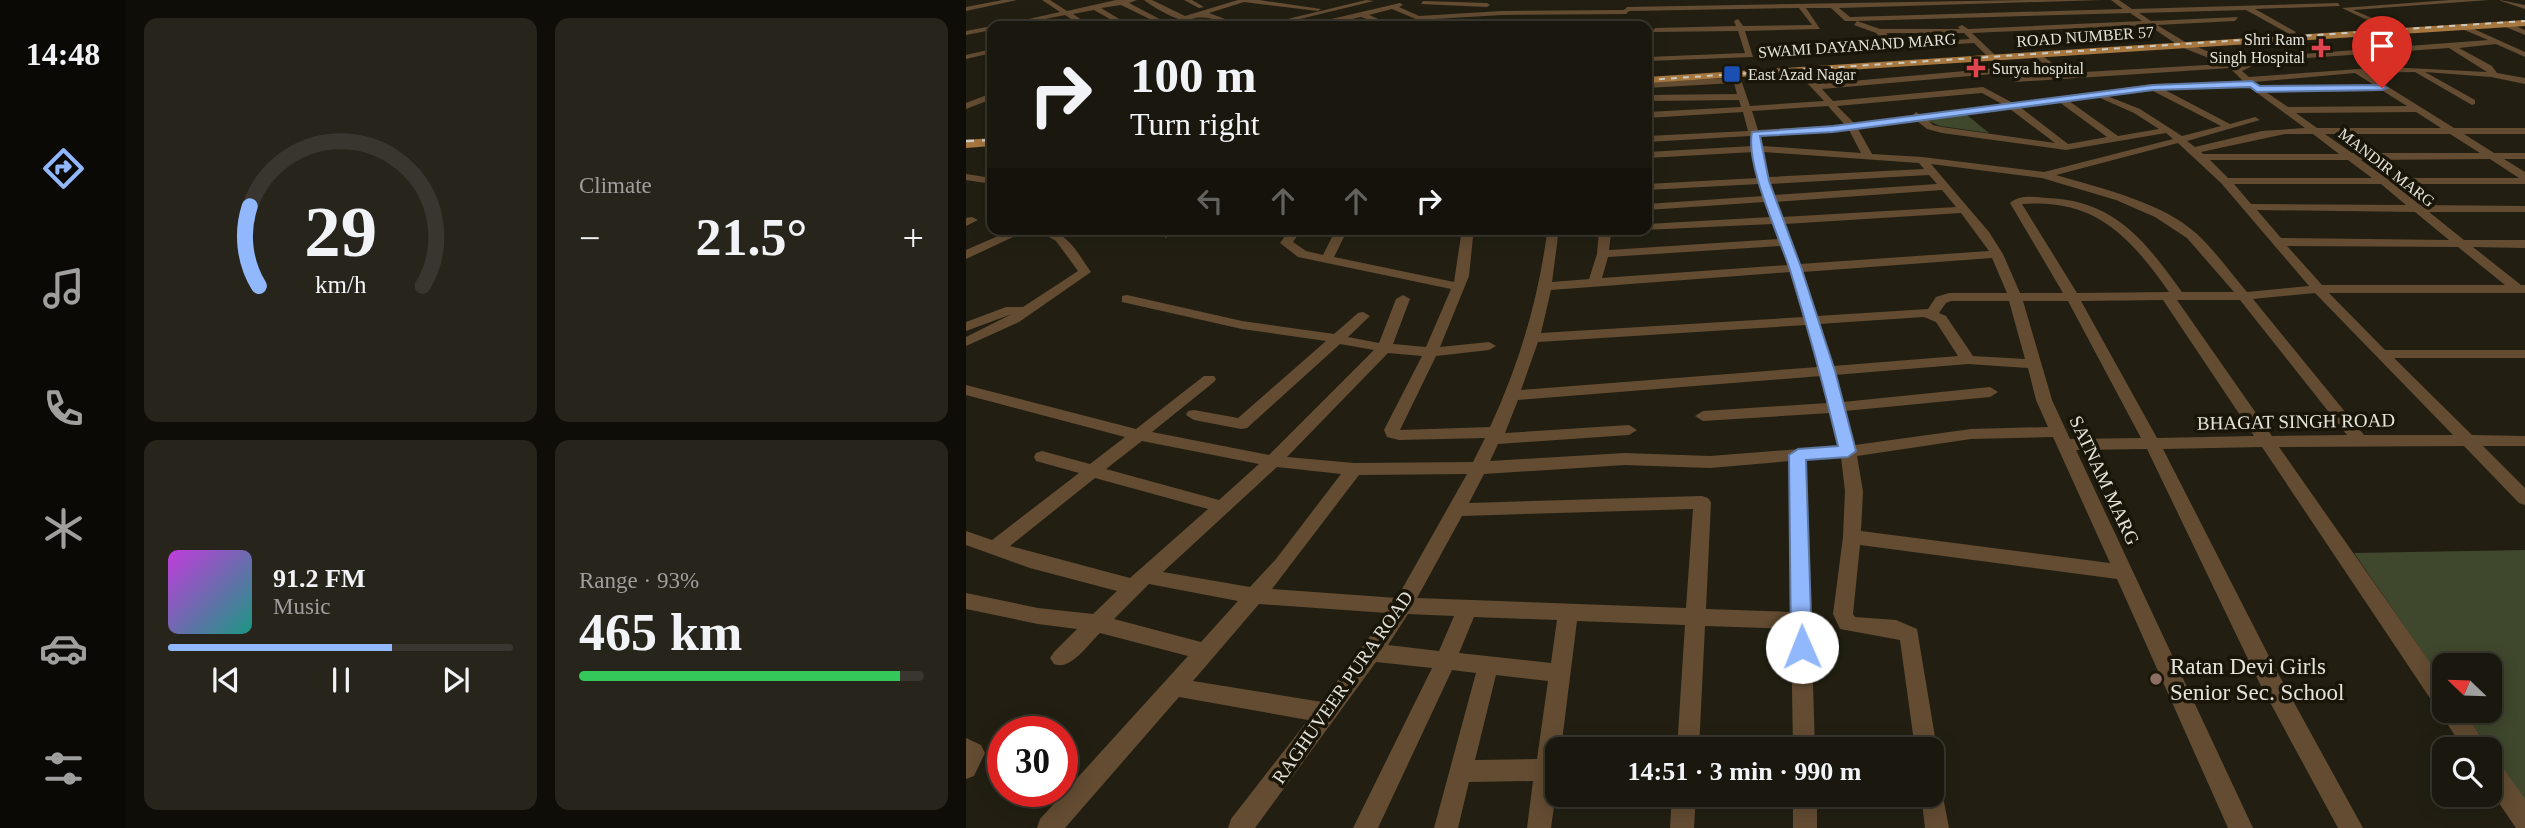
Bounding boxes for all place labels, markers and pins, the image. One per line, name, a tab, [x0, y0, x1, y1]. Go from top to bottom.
pin	[2352, 16, 2412, 88]
place label: Shri Ram Singh Hospital	[2209, 31, 2306, 67]
marker: Shri Ram Singh Hospital	[2311, 38, 2331, 58]
marker: Surya hospital	[1966, 58, 1986, 78]
place label: Surya hospital	[1992, 60, 2085, 78]
marker: East Azad Nagar	[1722, 64, 1742, 84]
place label: East Azad Nagar	[1748, 66, 1856, 84]
place label: Ratan Devi Girls Senior Sec. School	[2170, 654, 2344, 705]
marker: Ratan Devi Girls Senior Sec. School	[2148, 671, 2164, 687]

